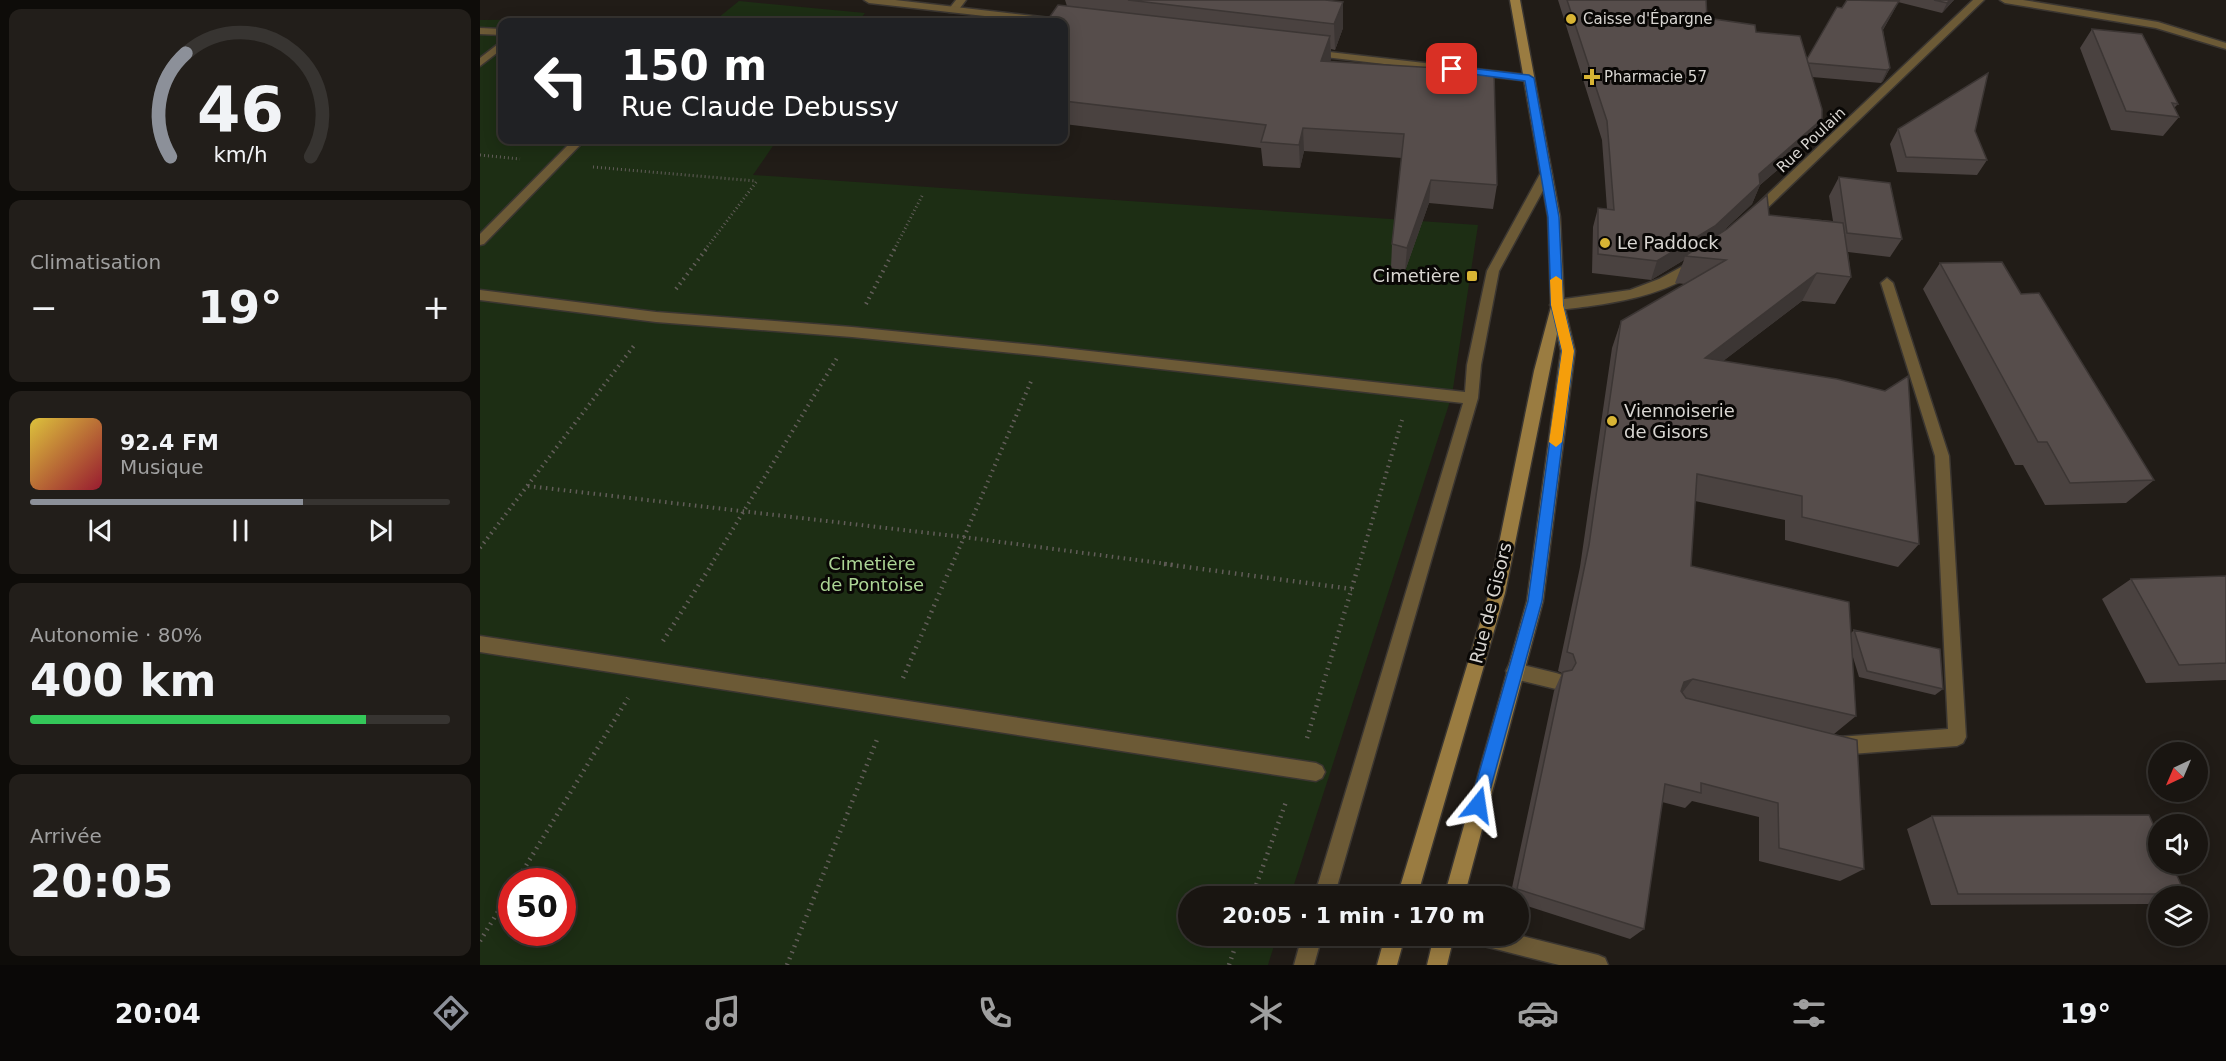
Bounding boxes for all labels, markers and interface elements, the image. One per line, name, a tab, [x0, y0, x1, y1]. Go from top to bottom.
place label: Caisse d'Épargne	[1583, 9, 1712, 28]
marker: Caisse d'Épargne	[1564, 12, 1578, 26]
text: 150 m	[621, 41, 767, 90]
icon: left	[522, 42, 600, 120]
pin	[1426, 43, 1477, 94]
icon: arrive	[1435, 52, 1468, 85]
place label: Pharmacie 57	[1604, 68, 1707, 86]
marker: Pharmacie 57	[1585, 70, 1599, 84]
text: 46	[197, 73, 283, 146]
text: Rue Claude Debussy	[621, 91, 899, 122]
street label: Rue Poulain	[1773, 104, 1849, 176]
text: km/h	[213, 142, 267, 167]
place label: Le Paddock	[1617, 232, 1719, 253]
marker: Le Paddock	[1598, 236, 1612, 250]
text: Climatisation	[30, 250, 161, 274]
place label: Cimetière	[1373, 265, 1460, 286]
marker: Cimetière	[1465, 269, 1479, 283]
text: 19°	[197, 281, 283, 334]
text: −	[30, 288, 58, 327]
text: +	[422, 288, 450, 327]
place label: Viennoiserie de Gisors	[1624, 400, 1735, 442]
marker: Viennoiserie de Gisors	[1605, 414, 1619, 428]
text: 92.4 FM	[120, 430, 219, 455]
text: Musique	[120, 455, 204, 479]
icon: previous	[84, 514, 117, 547]
icon: pause	[224, 514, 257, 547]
icon: next	[364, 514, 397, 547]
street label: Rue de Gisors	[1465, 540, 1516, 666]
park label: Cimetière de Pontoise	[820, 553, 924, 595]
text: Autonomie · 80%	[30, 623, 202, 647]
text: 400 km	[30, 654, 216, 707]
north arrow	[2148, 742, 2208, 802]
map controls	[2148, 742, 2208, 946]
position arrow	[1446, 773, 1510, 837]
button: sound	[2148, 814, 2208, 874]
text: Arrivée	[30, 824, 102, 848]
text: 20:05	[30, 855, 173, 908]
speed limit sign: 50	[498, 868, 576, 946]
button: layers	[2148, 886, 2208, 946]
text: 20:05 · 1 min · 170 m	[1222, 903, 1485, 928]
icon: directions	[430, 992, 472, 1034]
icon: music	[702, 992, 744, 1034]
icon: phone	[974, 992, 1016, 1034]
icon: climate	[1245, 992, 1287, 1034]
icon: car	[1517, 992, 1559, 1034]
icon: filters	[1788, 992, 1830, 1034]
text: 20:04	[115, 998, 201, 1029]
text: 19°	[2060, 998, 2111, 1029]

